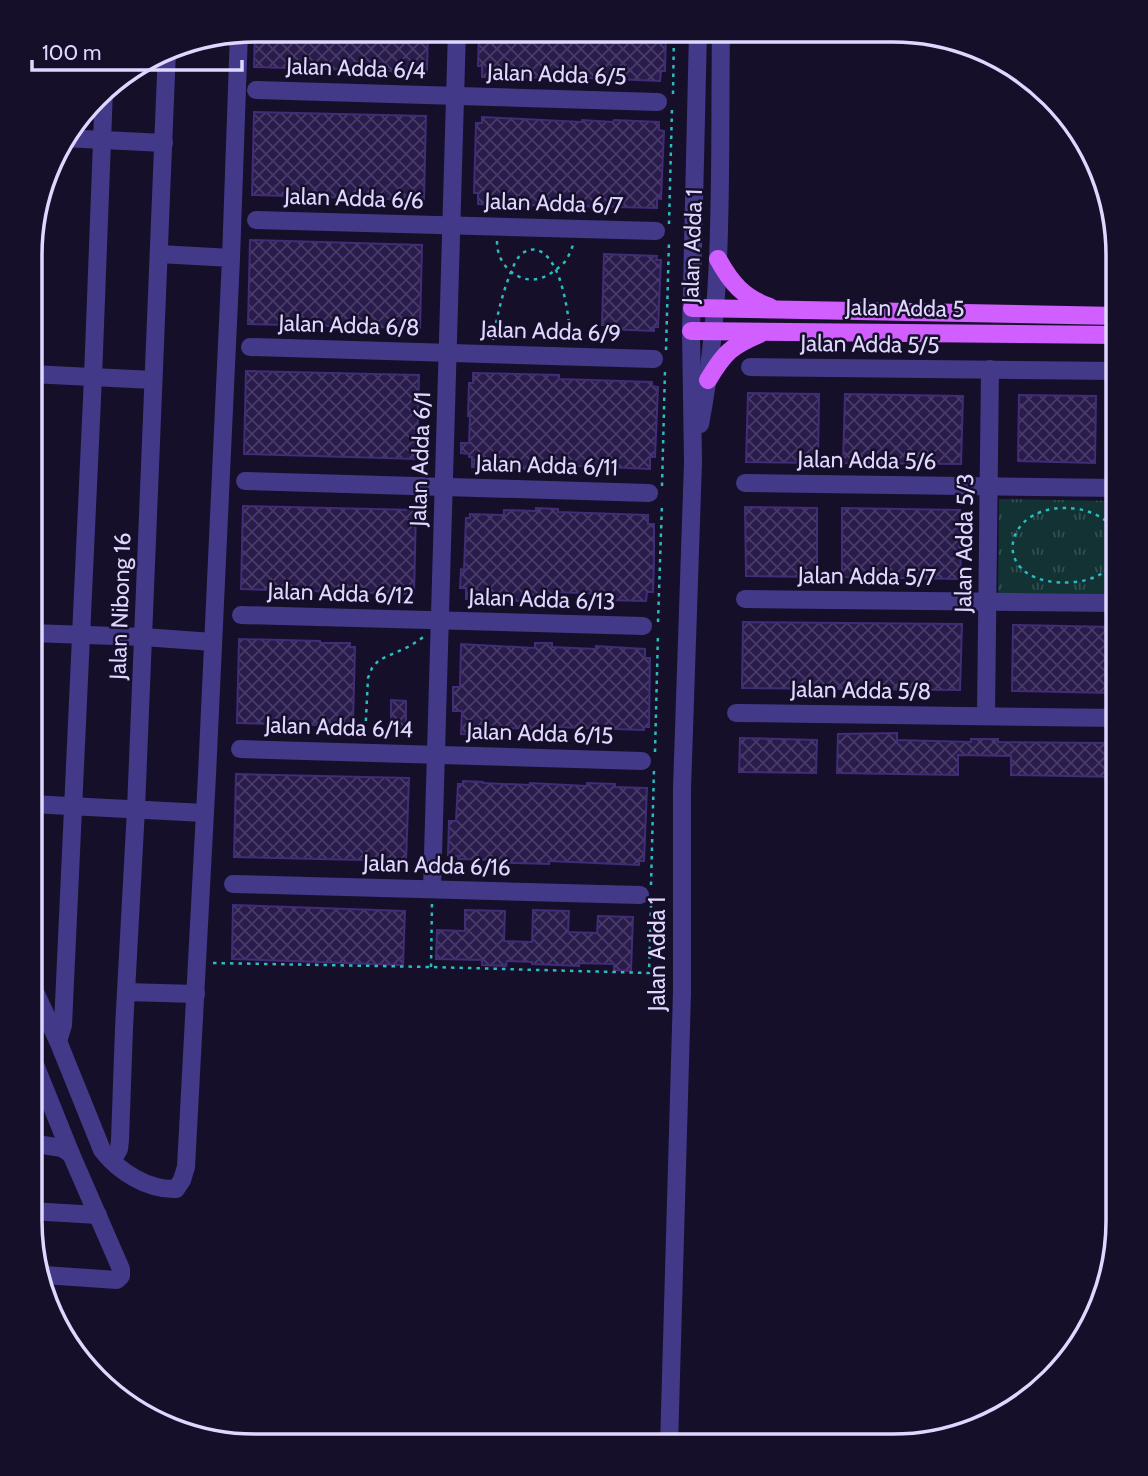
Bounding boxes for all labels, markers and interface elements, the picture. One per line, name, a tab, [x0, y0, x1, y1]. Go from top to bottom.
scale bar	[32, 28, 242, 72]
text: 100 m	[42, 40, 101, 65]
street label: Jalan Adda 6/4	[285, 52, 426, 84]
street label: Jalan Adda 6/5	[486, 58, 627, 90]
street label: Jalan Adda 6/6	[283, 182, 424, 214]
street label: Jalan Adda 6/7	[483, 187, 624, 219]
street label: Jalan Adda 1	[676, 188, 708, 305]
street label: Jalan Adda 5	[844, 293, 965, 323]
street label: Jalan Adda 6/8	[277, 309, 420, 341]
street label: Jalan Adda 6/9	[479, 315, 622, 347]
street label: Jalan Adda 5/5	[799, 329, 940, 359]
street label: Jalan Adda 6/1	[404, 391, 436, 528]
street label: Jalan Adda 5/6	[796, 445, 937, 475]
street label: Jalan Adda 6/11	[474, 448, 619, 481]
street label: Jalan Adda 5/3	[949, 473, 979, 614]
street label: Jalan Nibong 16	[103, 532, 137, 681]
street label: Jalan Adda 5/7	[797, 561, 937, 591]
street label: Jalan Adda 6/12	[266, 576, 415, 610]
street label: Jalan Adda 6/13	[467, 582, 616, 616]
street label: Jalan Adda 5/8	[789, 675, 932, 705]
street label: Jalan Adda 6/14	[263, 710, 414, 744]
street label: Jalan Adda 6/15	[465, 716, 614, 750]
street label: Jalan Adda 6/16	[362, 848, 511, 882]
street label: Jalan Adda 1	[643, 897, 671, 1012]

